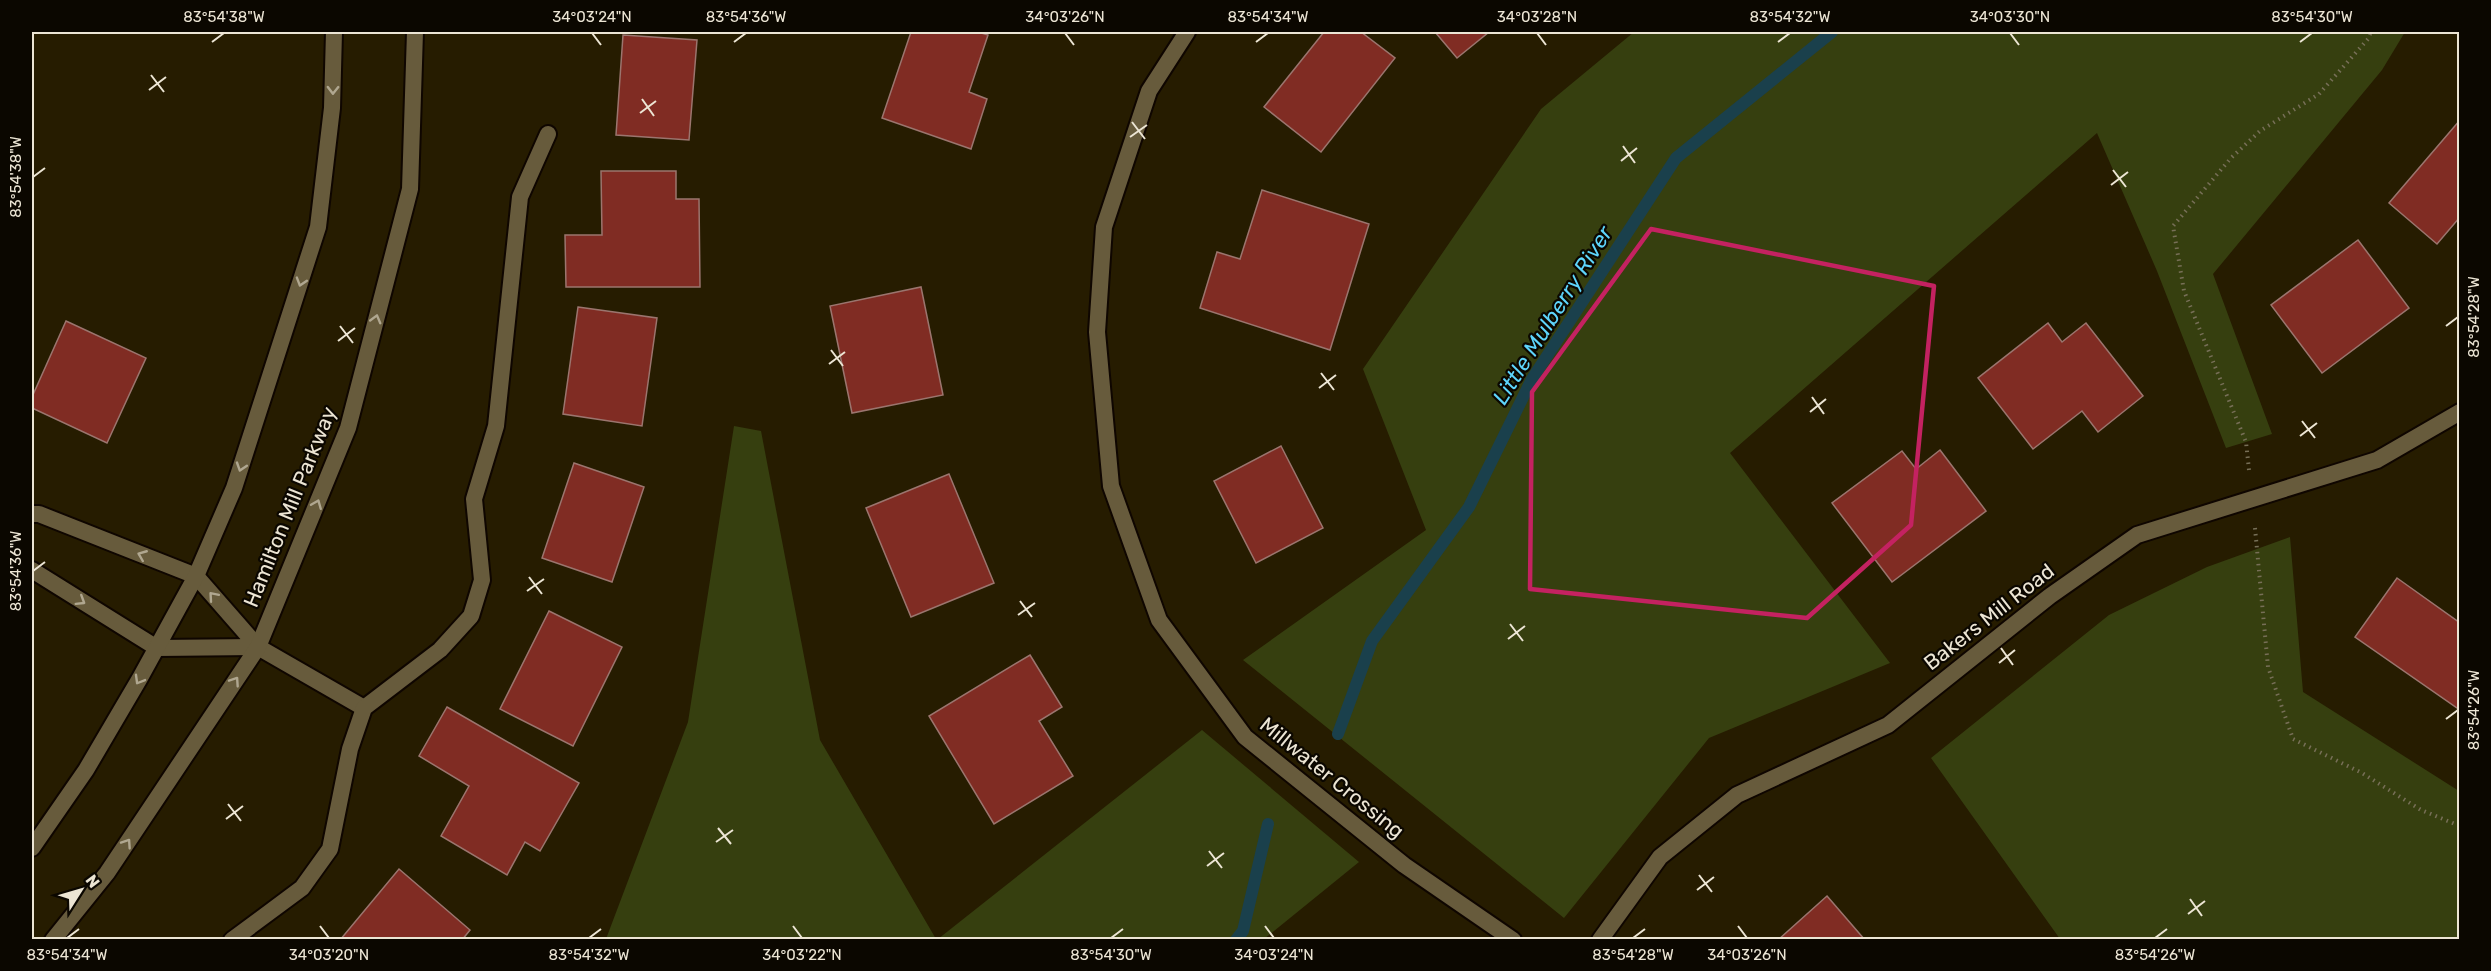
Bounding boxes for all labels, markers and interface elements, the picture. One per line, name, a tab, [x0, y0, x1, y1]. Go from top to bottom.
text: 83°54'38"W	[183, 8, 265, 26]
text: 34°03'24"N	[552, 8, 632, 26]
text: 83°54'36"W	[706, 8, 786, 26]
text: 34°03'26"N	[1025, 8, 1105, 26]
text: 83°54'34"W	[1227, 8, 1309, 26]
text: 34°03'28"N	[1497, 8, 1577, 26]
text: 83°54'32"W	[1750, 8, 1830, 26]
text: 34°03'30"N	[1970, 8, 2050, 26]
text: 83°54'30"W	[2271, 8, 2353, 26]
one-way arrow	[327, 85, 339, 94]
text: 83°54'38"W	[7, 136, 25, 218]
water label: Little Mulberry River	[1487, 220, 1619, 409]
one-way arrow	[296, 276, 308, 287]
text: 83°54'28"W	[2465, 276, 2483, 358]
one-way arrow	[369, 314, 382, 324]
street label: Hamilton Mill Parkway	[238, 403, 341, 611]
one-way arrow	[236, 461, 249, 472]
one-way arrow	[310, 500, 322, 511]
text: 83°54'36"W	[7, 531, 25, 611]
one-way arrow	[137, 550, 148, 562]
street label: Bakers Mill Road	[1919, 558, 2059, 675]
one-way arrow	[209, 592, 220, 603]
one-way arrow	[75, 594, 85, 606]
text: 83°54'26"W	[2465, 670, 2483, 750]
one-way arrow	[135, 674, 146, 684]
one-way arrow	[228, 677, 239, 688]
street label: Millwater Crossing	[1255, 712, 1409, 843]
one-way arrow	[120, 839, 131, 850]
north arrow	[51, 860, 111, 920]
text: N	[82, 871, 104, 892]
text: 83°54'34"W	[26, 946, 108, 964]
text: 34°03'20"N	[289, 946, 369, 964]
text: 83°54'32"W	[549, 946, 629, 964]
text: 34°03'22"N	[762, 946, 842, 964]
text: 83°54'30"W	[1070, 946, 1152, 964]
text: 34°03'24"N	[1234, 946, 1314, 964]
text: 83°54'28"W	[1592, 946, 1674, 964]
text: 34°03'26"N	[1707, 946, 1787, 964]
text: 83°54'26"W	[2115, 946, 2195, 964]

